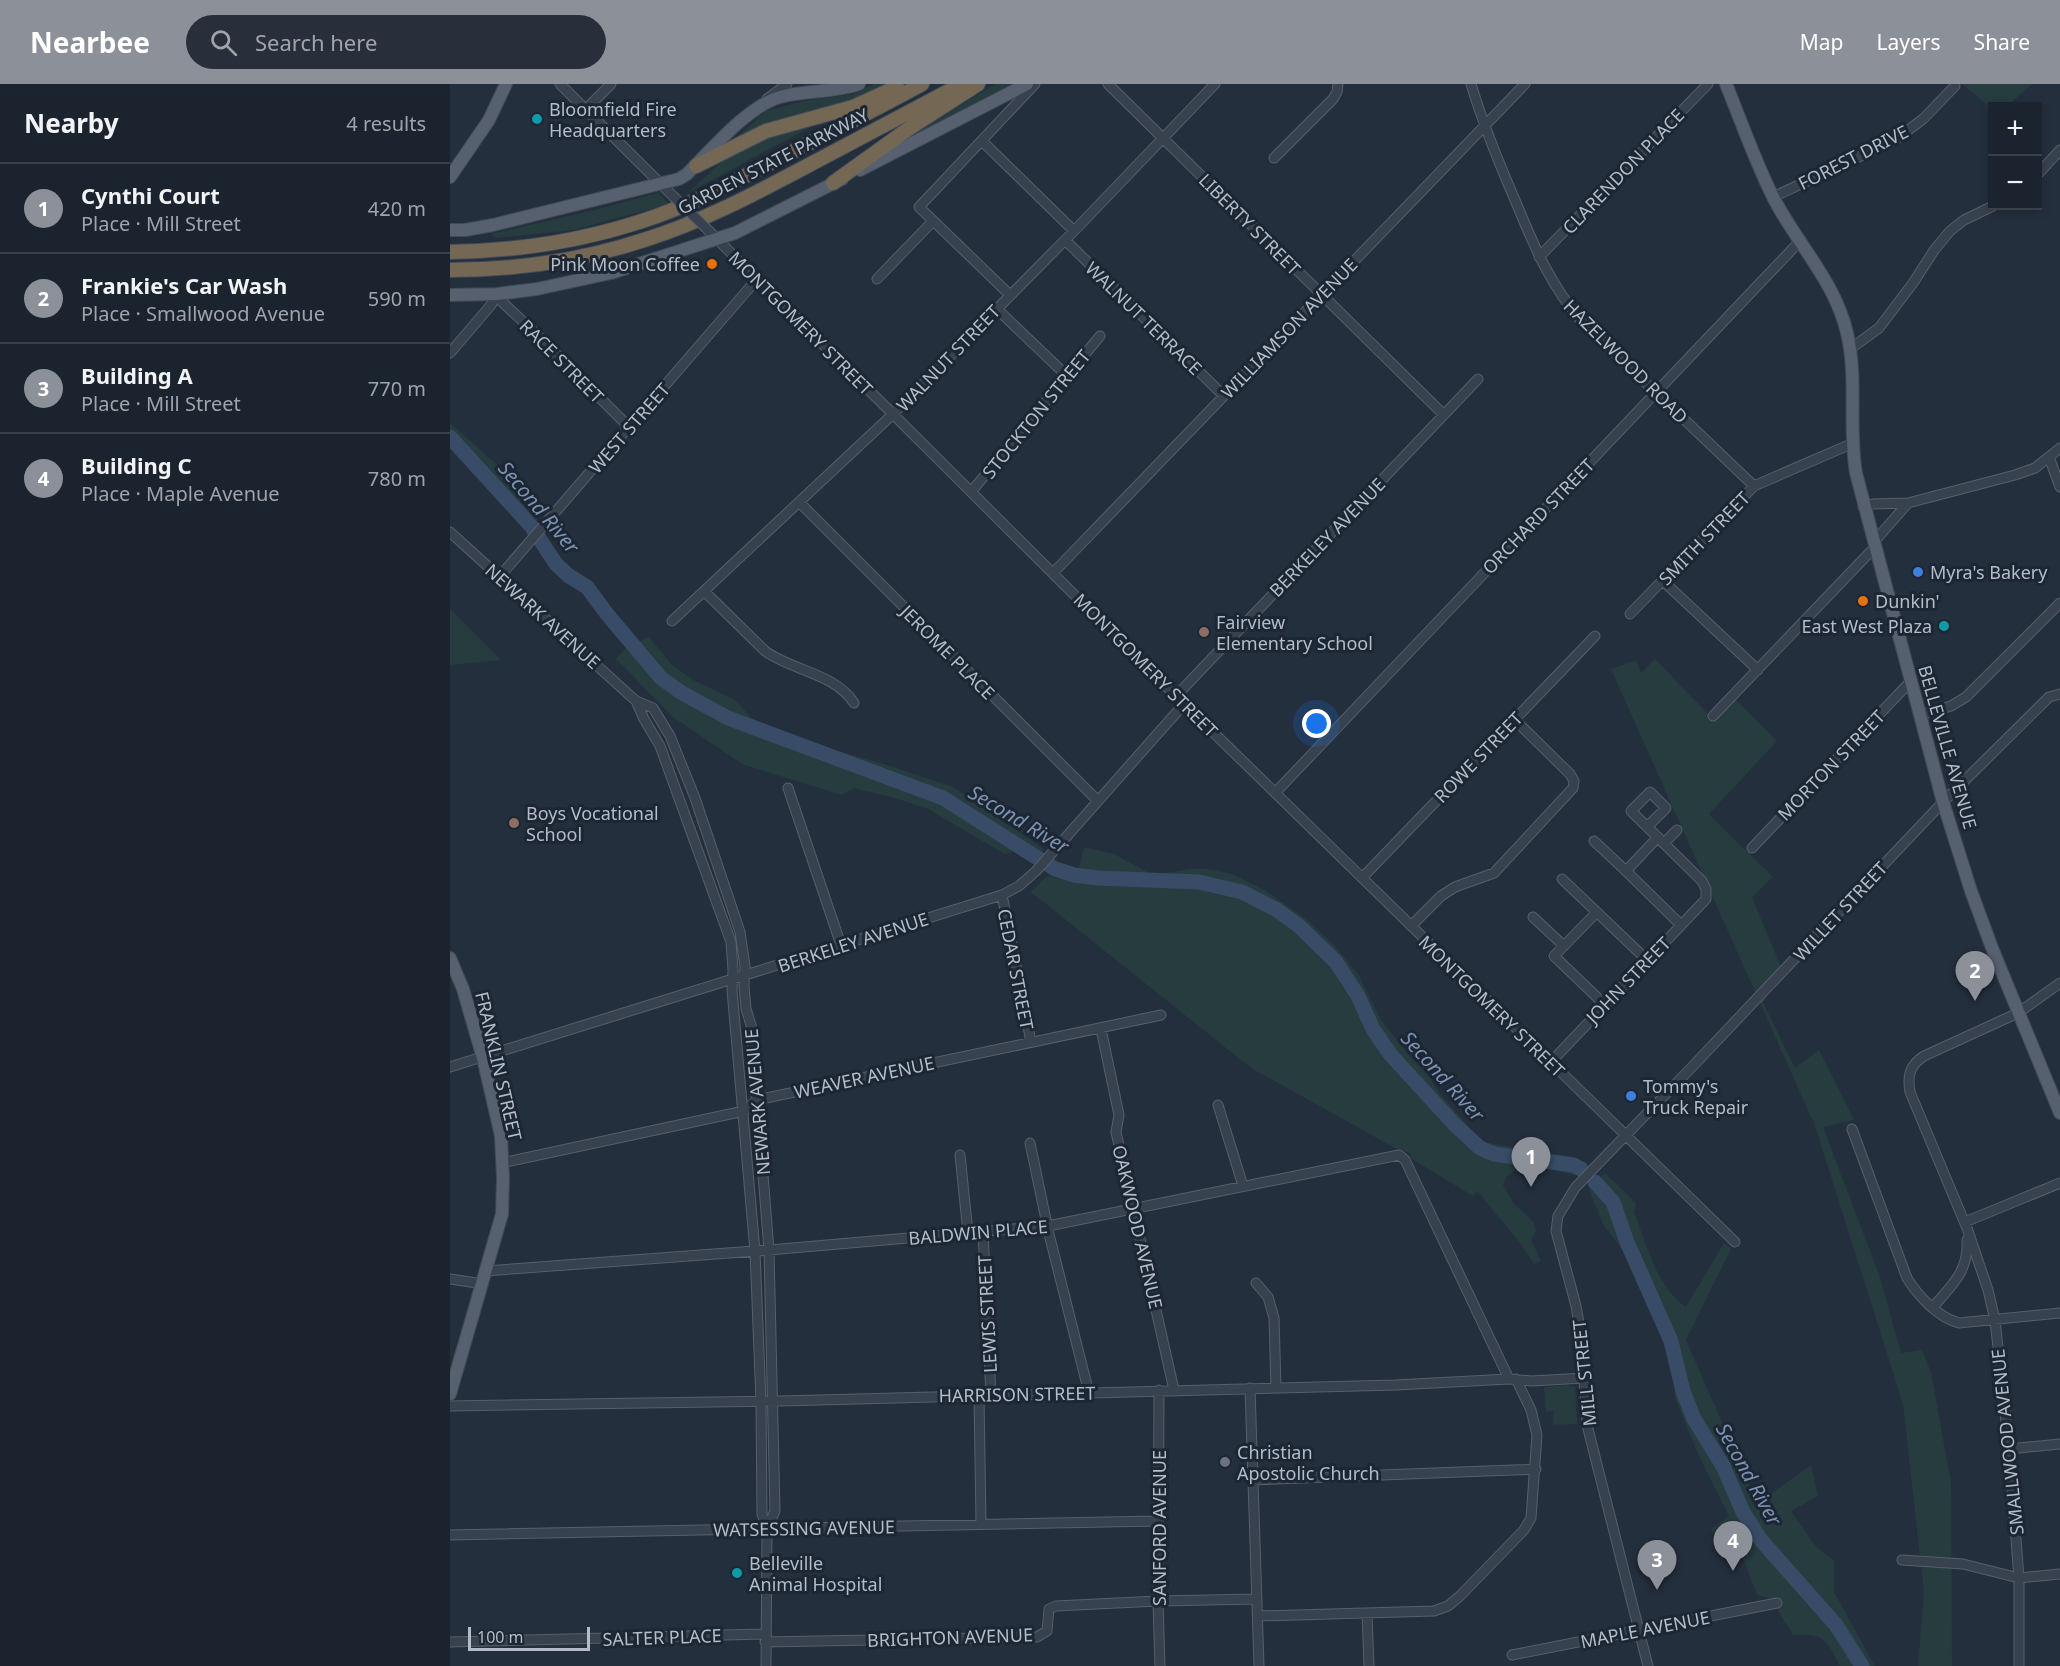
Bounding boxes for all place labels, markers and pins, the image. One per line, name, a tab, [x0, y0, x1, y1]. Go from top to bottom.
place label: Bloomfield Fire Headquarters	[549, 97, 677, 142]
marker: Bloomfield Fire Headquarters	[530, 112, 544, 126]
place label: Pink Moon Coffee	[550, 252, 700, 276]
marker: Pink Moon Coffee	[705, 257, 719, 271]
place label: Myra's Bakery	[1930, 560, 2048, 584]
marker: Myra's Bakery	[1911, 565, 1925, 579]
place label: Dunkin'	[1875, 589, 1940, 613]
marker: Dunkin'	[1856, 594, 1870, 608]
place label: Fairview Elementary School	[1216, 610, 1373, 655]
place label: East West Plaza	[1802, 614, 1932, 638]
marker: East West Plaza	[1937, 619, 1951, 633]
marker: Fairview Elementary School	[1197, 625, 1211, 639]
place label: Boys Vocational School	[526, 801, 659, 846]
marker: Boys Vocational School	[507, 816, 521, 830]
pin: 2	[1956, 952, 1994, 1001]
place label: Tommy's Truck Repair	[1643, 1074, 1749, 1119]
marker: Tommy's Truck Repair	[1624, 1089, 1638, 1103]
pin: 1	[1512, 1138, 1550, 1187]
place label: Christian Apostolic Church	[1237, 1440, 1380, 1485]
marker: Christian Apostolic Church	[1218, 1455, 1232, 1469]
pin: 4	[1714, 1522, 1752, 1571]
pin: 3	[1638, 1540, 1676, 1590]
place label: Belleville Animal Hospital	[749, 1551, 882, 1596]
marker: Belleville Animal Hospital	[730, 1566, 744, 1580]

